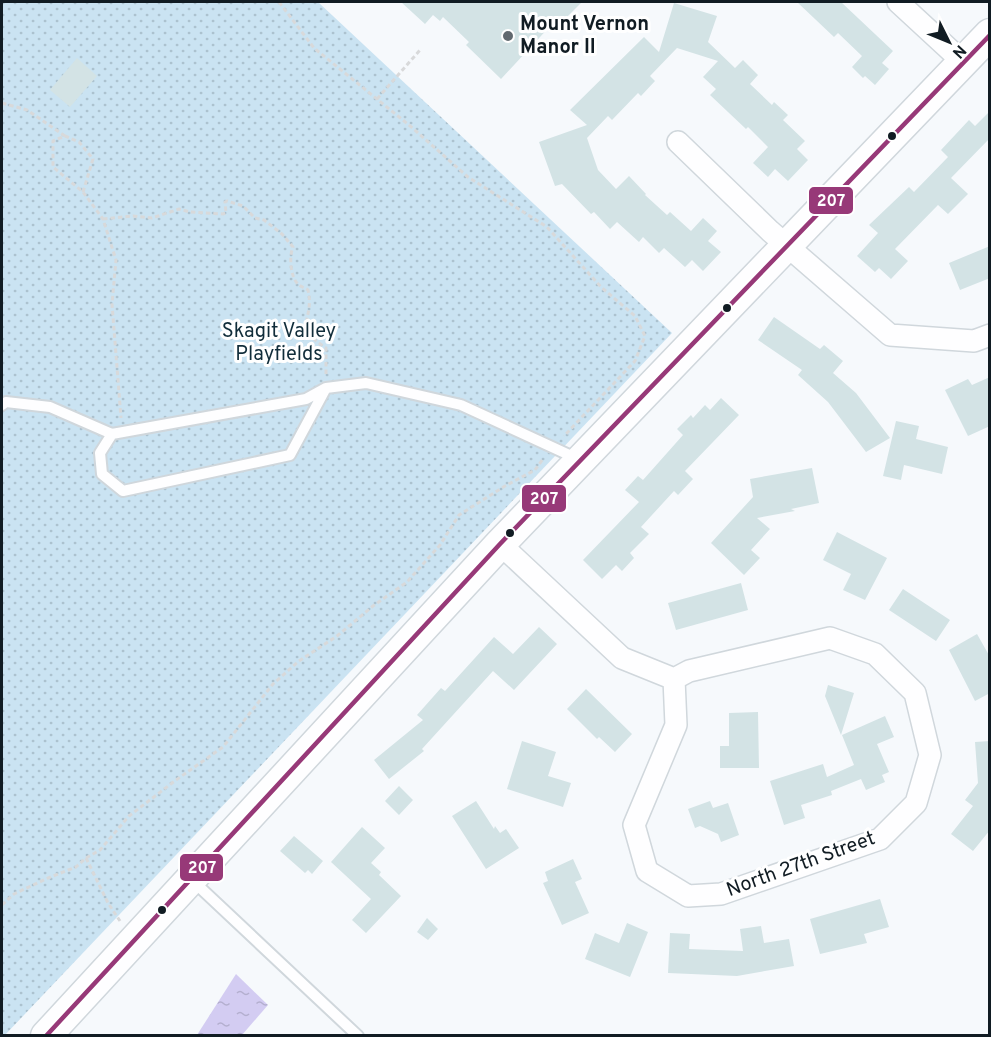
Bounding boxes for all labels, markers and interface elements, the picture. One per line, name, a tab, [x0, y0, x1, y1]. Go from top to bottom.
place label: Mount Vernon Manor II	[520, 12, 649, 61]
north arrow	[919, 12, 979, 72]
marker: Mount Vernon Manor II	[501, 29, 515, 43]
text: N	[947, 40, 970, 62]
unlabelled marker	[886, 130, 898, 142]
line badge: 207	[808, 186, 854, 215]
text: 207	[817, 192, 845, 212]
unlabelled marker	[721, 302, 733, 314]
park label: Skagit Valley Playfields	[222, 319, 336, 368]
line badge: 207	[521, 484, 567, 513]
text: 207	[530, 490, 558, 510]
unlabelled marker	[504, 527, 516, 539]
street label: North 27th Street	[723, 826, 879, 904]
line badge: 207	[179, 853, 224, 882]
text: 207	[188, 859, 216, 879]
unlabelled marker	[156, 904, 168, 916]

